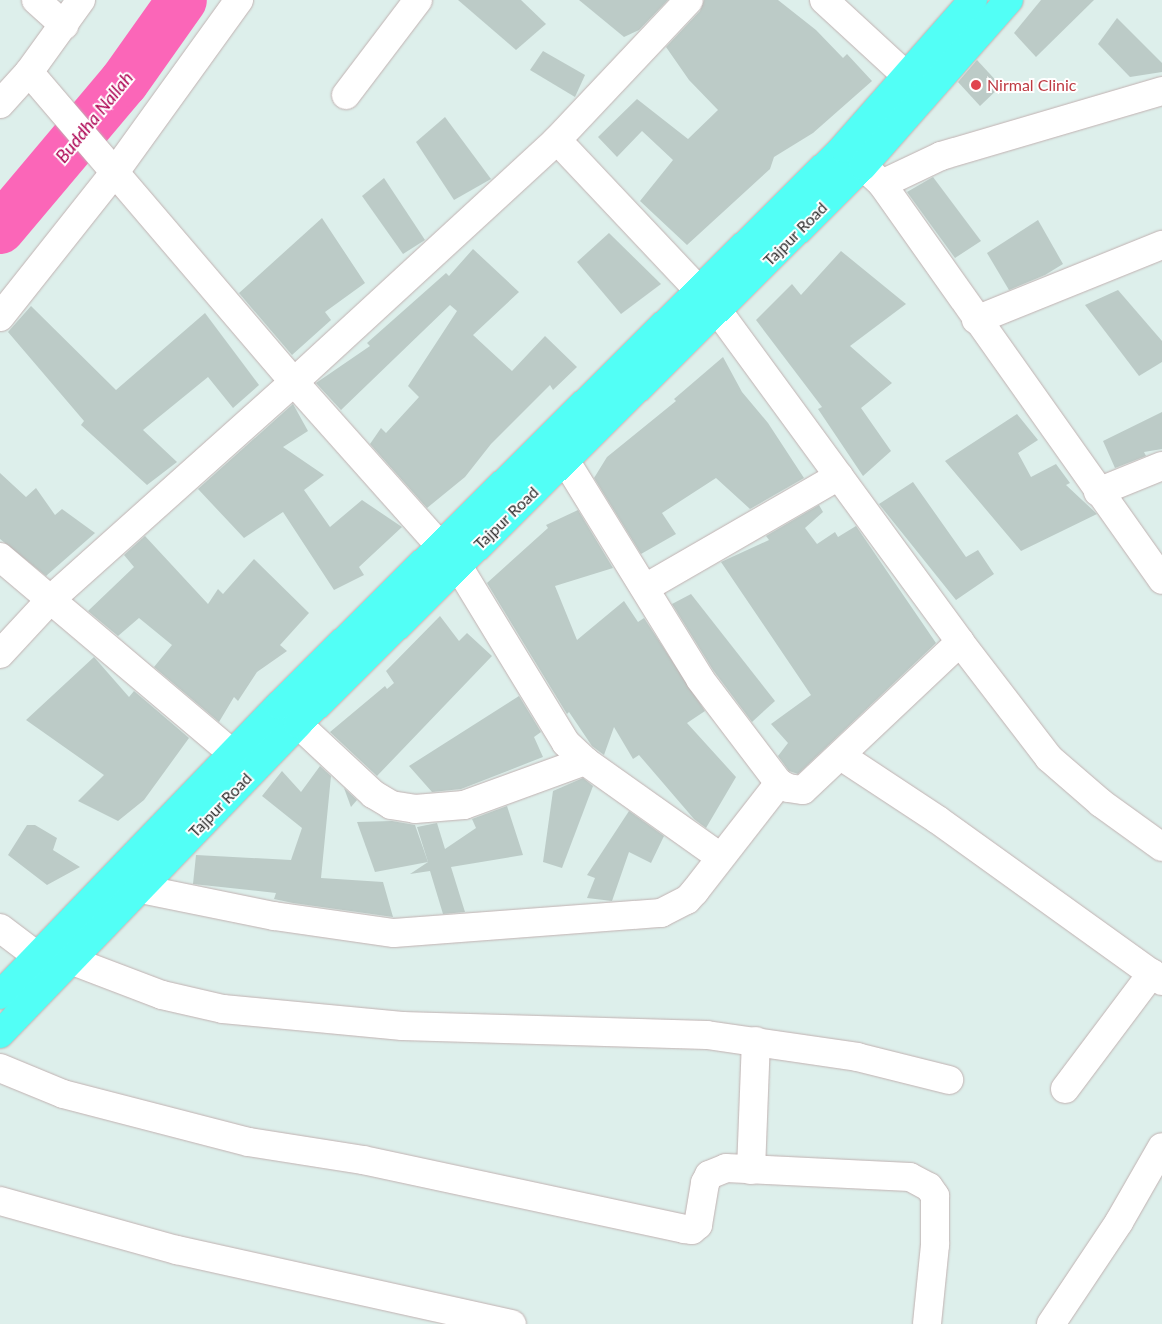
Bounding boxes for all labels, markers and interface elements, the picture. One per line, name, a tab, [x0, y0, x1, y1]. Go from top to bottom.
water label: Buddha Nallah	[51, 67, 137, 167]
place label: Nirmal Clinic	[987, 75, 1076, 95]
marker: Nirmal Clinic	[969, 78, 983, 92]
street label: Tajpur Road	[759, 198, 831, 270]
street label: Tajpur Road	[470, 482, 542, 554]
street label: Tajpur Road	[184, 769, 256, 841]

